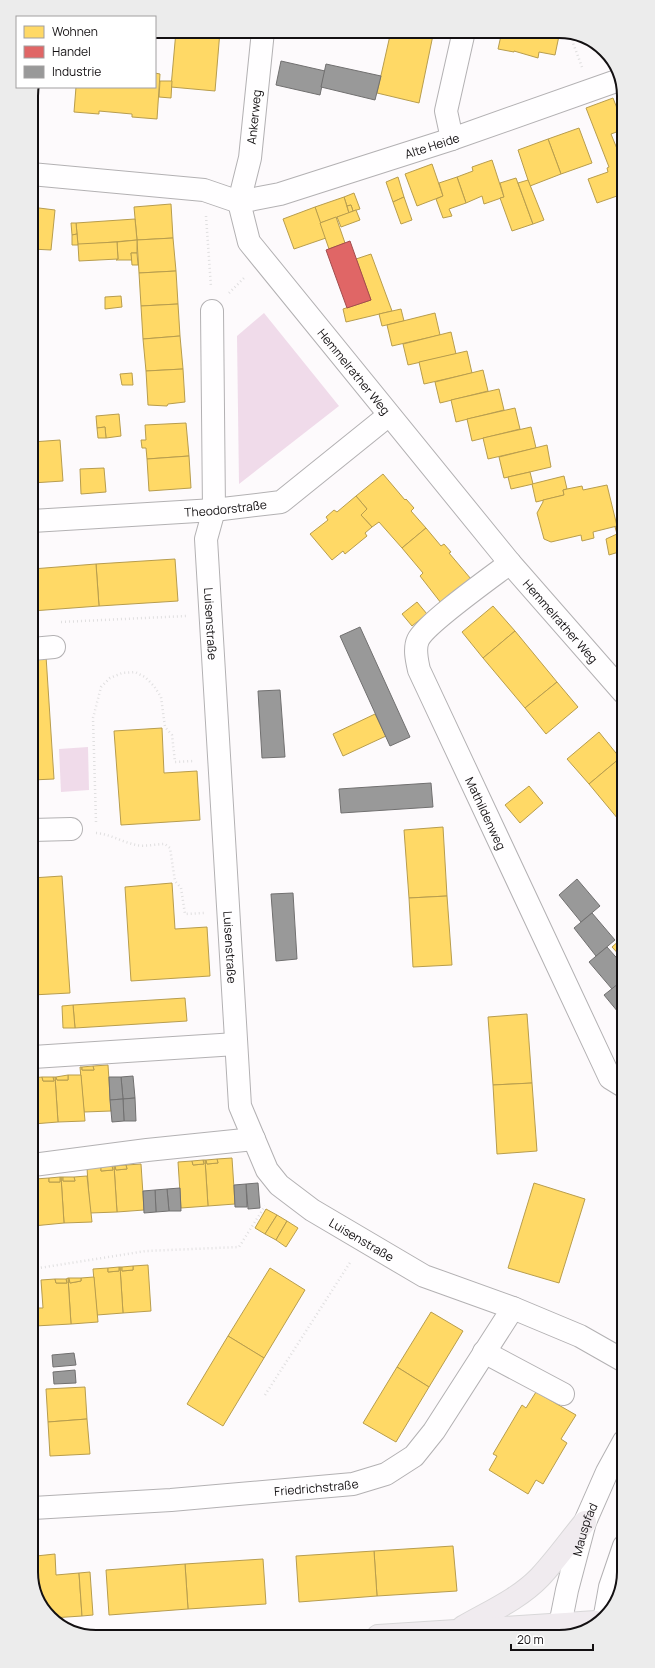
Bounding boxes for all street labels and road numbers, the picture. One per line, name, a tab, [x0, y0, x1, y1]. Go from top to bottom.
street label: Ankerweg	[243, 89, 265, 145]
street label: Alte Heide	[402, 129, 462, 162]
street label: Hemmelrather Weg	[314, 325, 394, 418]
street label: Theodorstraße	[184, 495, 268, 520]
street label: Hemmelrather Weg	[519, 575, 602, 667]
street label: Luisenstraße	[200, 587, 222, 660]
street label: Mathildenweg	[462, 774, 510, 852]
street label: Luisenstraße	[220, 910, 241, 984]
street label: Luisenstraße	[326, 1214, 397, 1265]
street label: Friedrichstraße	[273, 1474, 360, 1499]
street label: Mauspfad	[568, 1500, 601, 1558]

